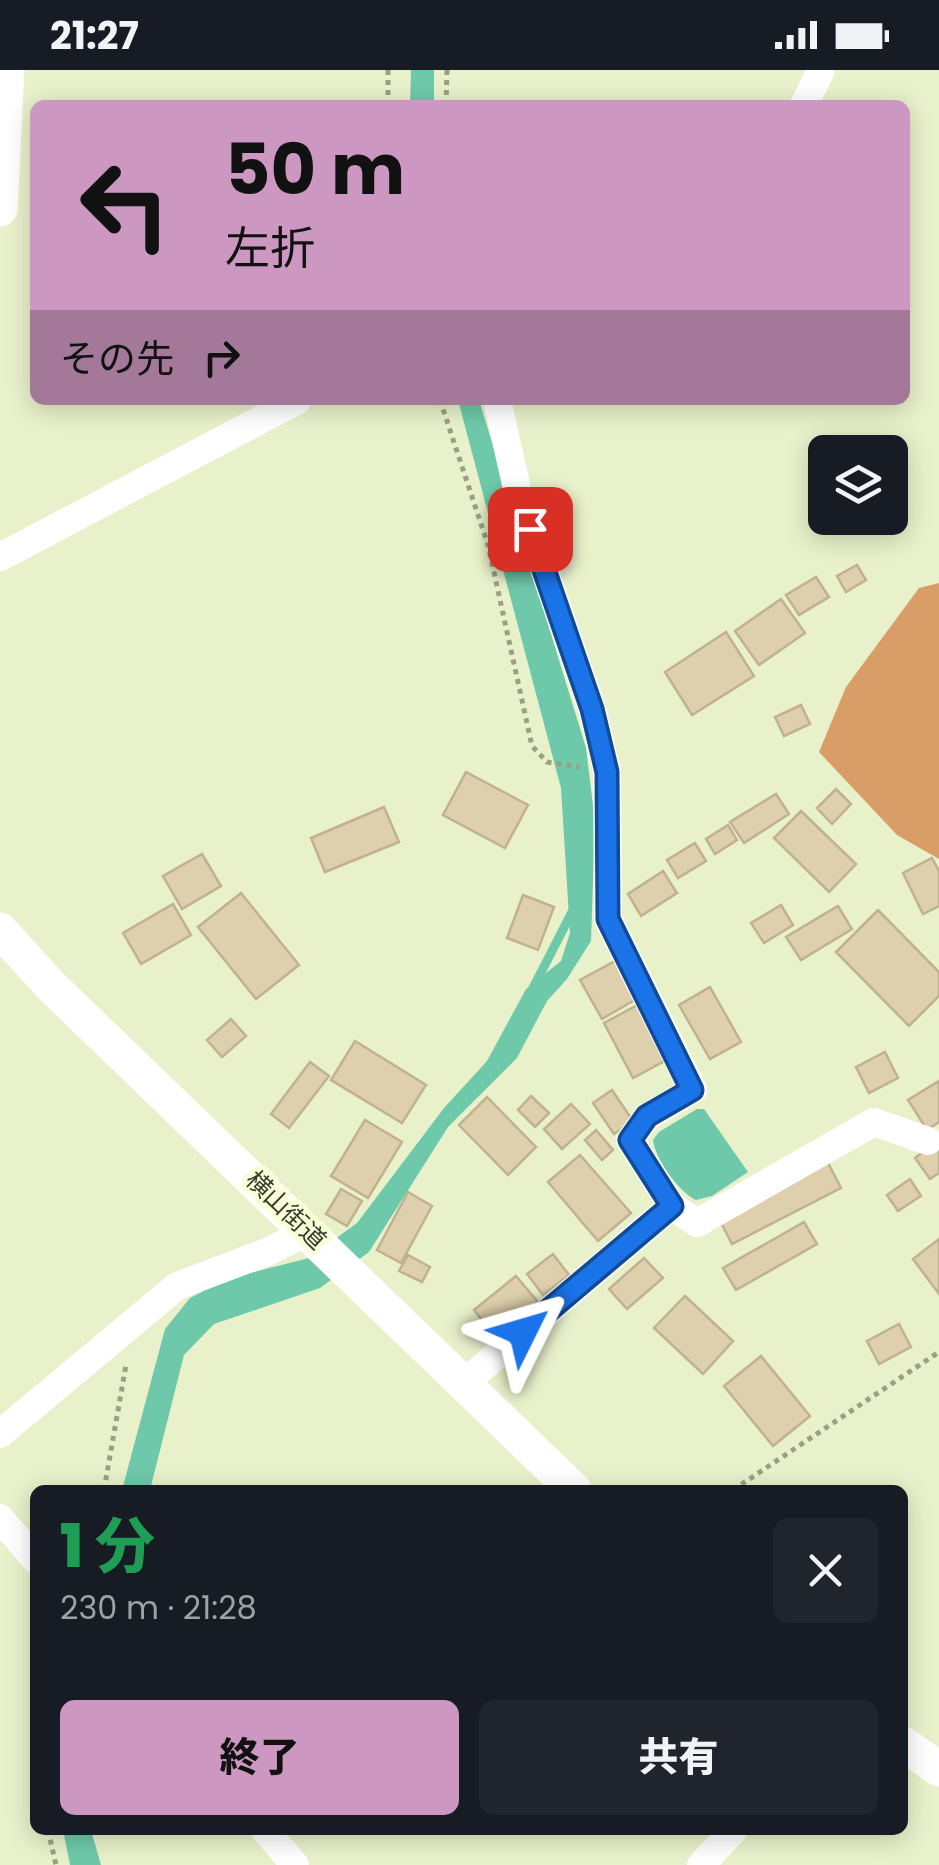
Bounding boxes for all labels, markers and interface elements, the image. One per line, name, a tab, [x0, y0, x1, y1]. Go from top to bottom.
text: 21:27	[50, 9, 139, 62]
text: 50 m	[225, 120, 405, 219]
icon: left	[60, 140, 190, 270]
text: 左折	[225, 217, 315, 280]
icon: right	[194, 330, 249, 385]
text: その先	[60, 332, 174, 385]
map controls	[808, 435, 908, 535]
button: layers	[808, 435, 908, 535]
pin	[488, 487, 573, 572]
icon: arrive	[503, 502, 558, 557]
street label: 横山街道	[238, 1163, 334, 1257]
position arrow	[471, 1280, 575, 1384]
text: 1 分	[60, 1504, 155, 1588]
button: close	[773, 1518, 878, 1623]
text: 230 m · 21:28	[60, 1585, 257, 1630]
button: 終了	[60, 1700, 459, 1815]
button: 共有	[479, 1700, 878, 1815]

